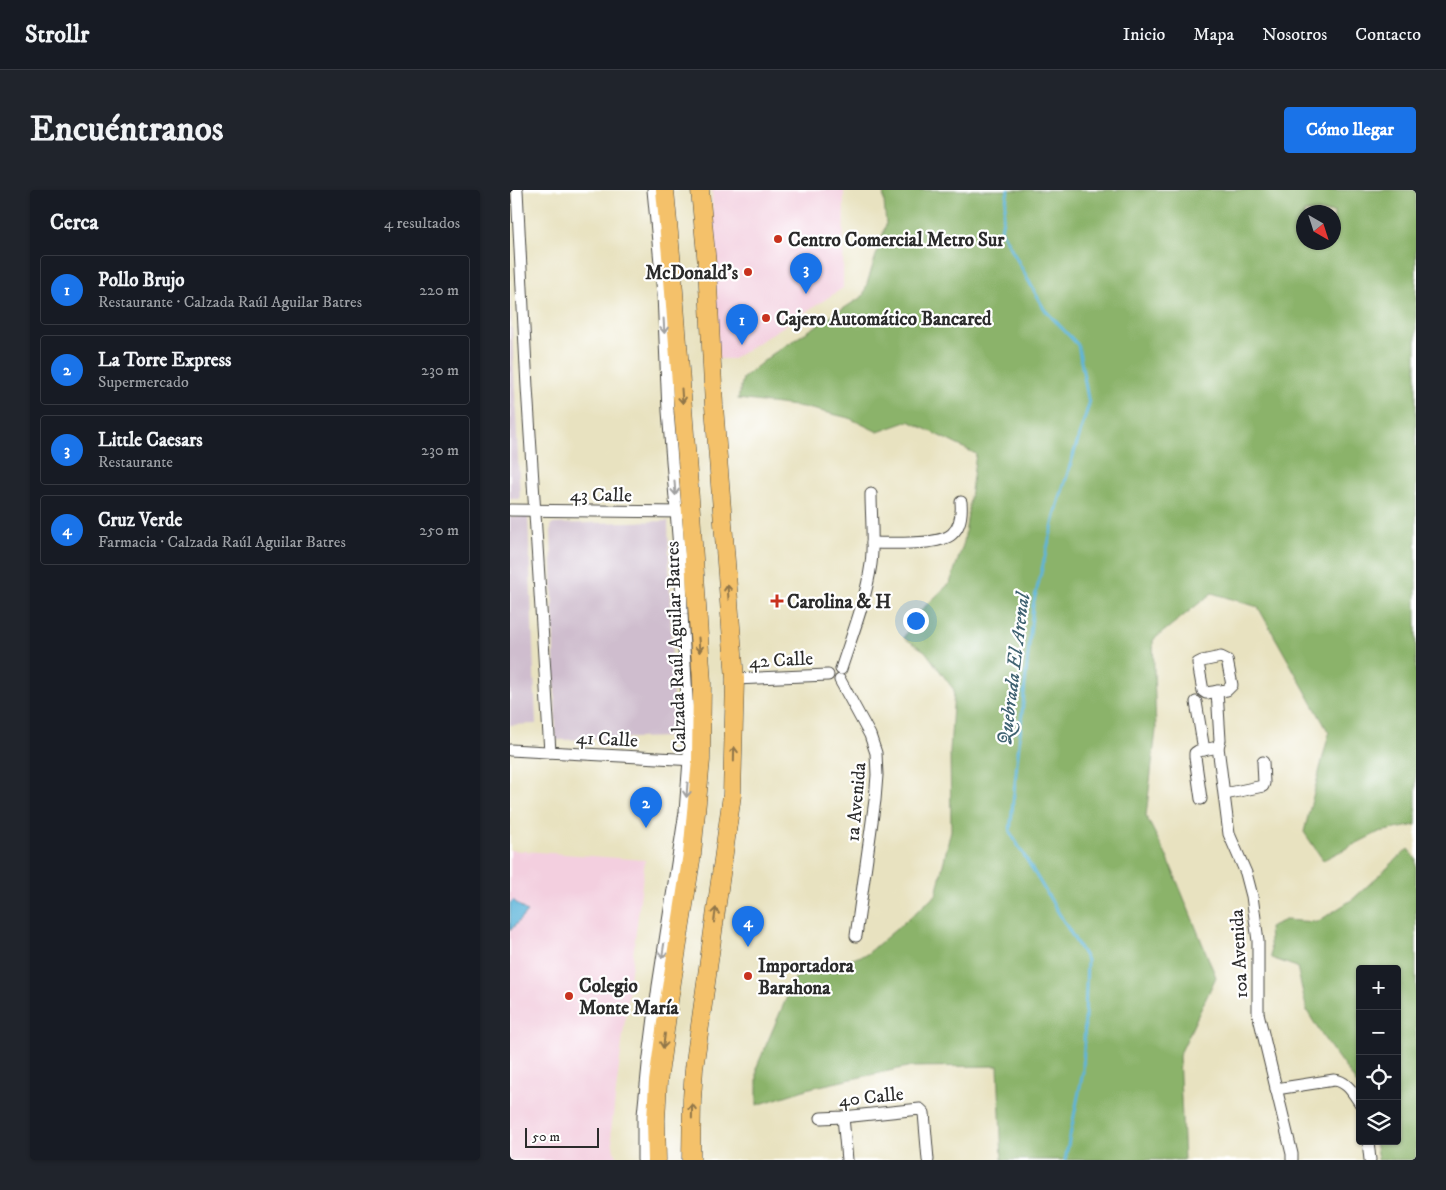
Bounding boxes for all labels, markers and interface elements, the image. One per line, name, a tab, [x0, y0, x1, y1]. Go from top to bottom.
text: Strollr	[25, 20, 89, 50]
text: Inicio	[1123, 24, 1165, 46]
text: Mapa	[1193, 24, 1234, 46]
text: Nosotros	[1262, 24, 1327, 46]
text: Contacto	[1355, 24, 1421, 46]
button: Cómo llegar	[1284, 107, 1416, 153]
text: Encuéntranos	[30, 108, 224, 152]
north arrow	[1296, 205, 1341, 250]
text: Cerca	[50, 210, 98, 236]
text: 4 resultados	[384, 213, 460, 233]
place label: Centro Comercial Metro Sur	[788, 229, 1005, 252]
marker: Centro Comercial Metro Sur	[772, 233, 784, 245]
pin: 3	[790, 253, 822, 294]
place label: McDonald's	[645, 262, 739, 285]
marker: McDonald's	[742, 266, 754, 278]
text: Pollo Brujo	[98, 269, 184, 292]
text: 1	[64, 280, 70, 300]
text: 220 m	[419, 280, 459, 300]
text: Restaurante · Calzada Raúl Aguilar Batres	[98, 292, 362, 312]
pin: 1	[726, 304, 758, 345]
place label: Cajero Automático Bancared	[776, 308, 992, 332]
marker: Cajero Automático Bancared	[760, 312, 772, 324]
one-way arrow	[660, 317, 669, 333]
text: La Torre Express	[98, 349, 231, 372]
text: 2	[63, 360, 71, 380]
text: 230 m	[421, 360, 459, 380]
text: Supermercado	[98, 372, 189, 392]
one-way arrow	[677, 387, 687, 403]
text: Little Caesars	[98, 429, 203, 452]
text: 3	[64, 440, 70, 460]
text: 230 m	[421, 440, 459, 460]
text: Restaurante	[98, 452, 173, 472]
one-way arrow	[670, 480, 680, 496]
street label: 43 Calle	[570, 483, 632, 508]
text: Cruz Verde	[98, 509, 182, 532]
text: 4	[62, 520, 72, 540]
text: 250 m	[419, 520, 459, 540]
text: Farmacia · Calzada Raúl Aguilar Batres	[98, 532, 346, 552]
street label: Calzada Raúl Aguilar Batres	[661, 541, 692, 753]
one-way arrow	[724, 584, 733, 600]
water label: Quebrada El Arenal	[993, 590, 1036, 747]
place label: Carolina & H	[787, 591, 891, 614]
marker: Carolina & H	[771, 595, 783, 607]
your location	[903, 608, 929, 634]
one-way arrow	[695, 637, 704, 653]
street label: 42 Calle	[748, 647, 814, 674]
street label: 41 Calle	[575, 726, 639, 753]
one-way arrow	[729, 746, 739, 762]
street label: 1a Avenida	[842, 762, 871, 843]
one-way arrow	[682, 782, 692, 798]
pin: 2	[630, 787, 662, 828]
pin: 4	[732, 906, 764, 947]
one-way arrow	[710, 908, 720, 924]
street label: 10a Avenida	[1226, 909, 1253, 999]
one-way arrow	[658, 942, 668, 958]
place label: Importadora Barahona	[758, 955, 855, 1000]
map controls	[1356, 965, 1401, 1145]
button: +	[1356, 965, 1401, 1010]
marker: Importadora Barahona	[742, 970, 754, 982]
place label: Colegio Monte María	[579, 975, 680, 1020]
marker: Colegio Monte María	[563, 990, 575, 1002]
button: −	[1356, 1010, 1401, 1055]
one-way arrow	[658, 1033, 668, 1049]
button: locate	[1356, 1055, 1401, 1100]
street label: 40 Calle	[838, 1083, 905, 1112]
button: layers	[1356, 1100, 1401, 1145]
one-way arrow	[687, 1104, 696, 1120]
scale bar	[525, 1125, 599, 1148]
text: 50 m	[532, 1128, 560, 1146]

